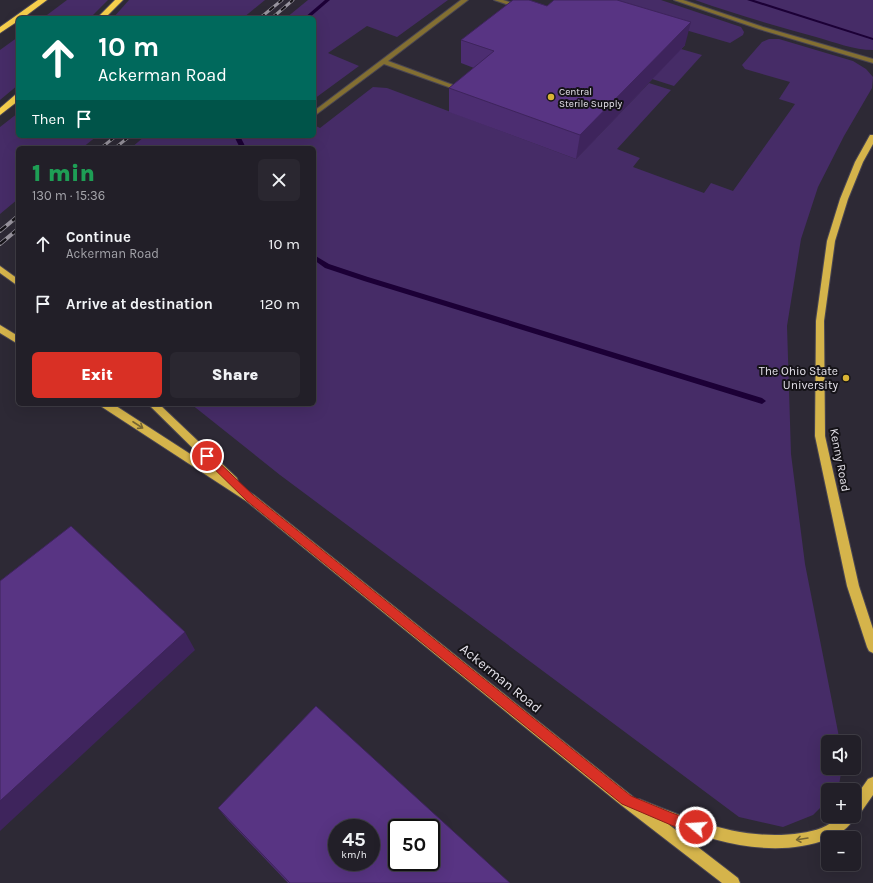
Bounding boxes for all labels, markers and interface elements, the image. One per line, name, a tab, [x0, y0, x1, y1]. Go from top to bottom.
text: 10 m	[98, 30, 159, 63]
icon: ahead	[32, 32, 84, 84]
text: Ackerman Road	[98, 64, 227, 86]
place label: Central Sterile Supply	[559, 86, 622, 110]
marker: Central Sterile Supply	[546, 92, 556, 102]
icon: arrive	[73, 108, 95, 130]
text: Then	[32, 110, 65, 128]
text: 1 min	[32, 159, 95, 187]
button: close	[258, 159, 300, 201]
text: 130 m · 15:36	[32, 188, 105, 203]
text: Continue	[66, 228, 131, 246]
icon: ahead	[32, 233, 54, 255]
text: 10 m	[269, 235, 300, 253]
text: Ackerman Road	[66, 246, 159, 261]
icon: arrive	[32, 293, 54, 315]
text: Arrive at destination	[66, 295, 213, 313]
text: 120 m	[260, 295, 300, 313]
button: Exit	[32, 352, 162, 398]
button: Share	[170, 352, 300, 398]
place label: The Ohio State University	[759, 364, 838, 392]
marker: The Ohio State University	[841, 373, 851, 383]
one-way arrow	[132, 421, 143, 429]
street label: Kenny Road	[827, 427, 853, 493]
pin	[190, 439, 224, 473]
icon: arrive	[196, 445, 218, 467]
street label: Ackerman Road	[456, 640, 545, 717]
map controls	[821, 735, 861, 871]
button: sound	[821, 735, 861, 775]
button: +	[821, 783, 861, 823]
position arrow	[675, 806, 717, 848]
speed limit sign: 50	[388, 819, 440, 871]
text: 45	[342, 828, 366, 851]
button: −	[821, 831, 861, 871]
one-way arrow	[796, 835, 809, 843]
text: km/h	[341, 849, 367, 861]

